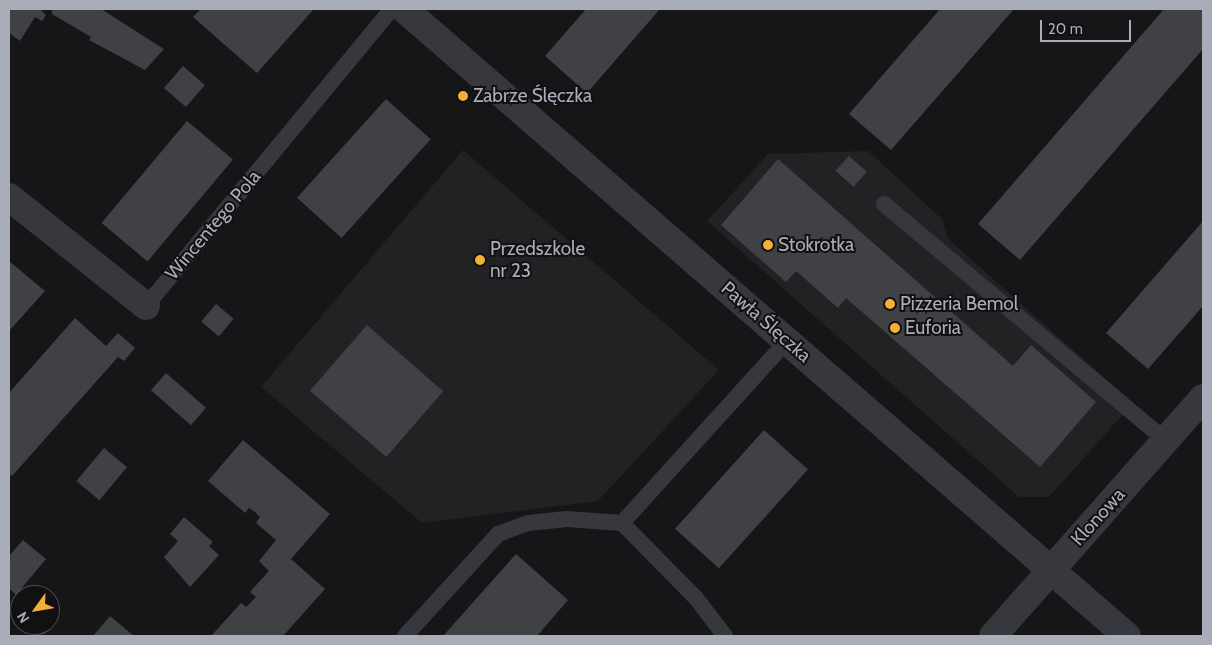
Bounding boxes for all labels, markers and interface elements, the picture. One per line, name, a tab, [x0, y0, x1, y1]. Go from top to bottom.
scale bar	[1042, 10, 1133, 42]
text: 20 m	[1048, 20, 1083, 38]
place label: Zabrze Ślęczka	[473, 85, 592, 107]
marker: Zabrze Ślęczka	[457, 90, 469, 102]
street label: Wincentego Pola	[161, 166, 265, 284]
place label: Stokrotka	[778, 234, 854, 256]
place label: Przedszkole nr 23	[490, 238, 585, 282]
marker: Stokrotka	[762, 239, 774, 251]
marker: Przedszkole nr 23	[474, 254, 486, 266]
street label: Pawła Ślęczka	[716, 277, 816, 367]
place label: Pizzeria Bemol	[900, 293, 1018, 315]
marker: Pizzeria Bemol	[884, 298, 896, 310]
place label: Euforia	[905, 317, 961, 339]
marker: Euforia	[889, 322, 901, 334]
street label: Klonowa	[1066, 484, 1130, 550]
north arrow	[10, 585, 60, 635]
text: N	[13, 608, 33, 626]

